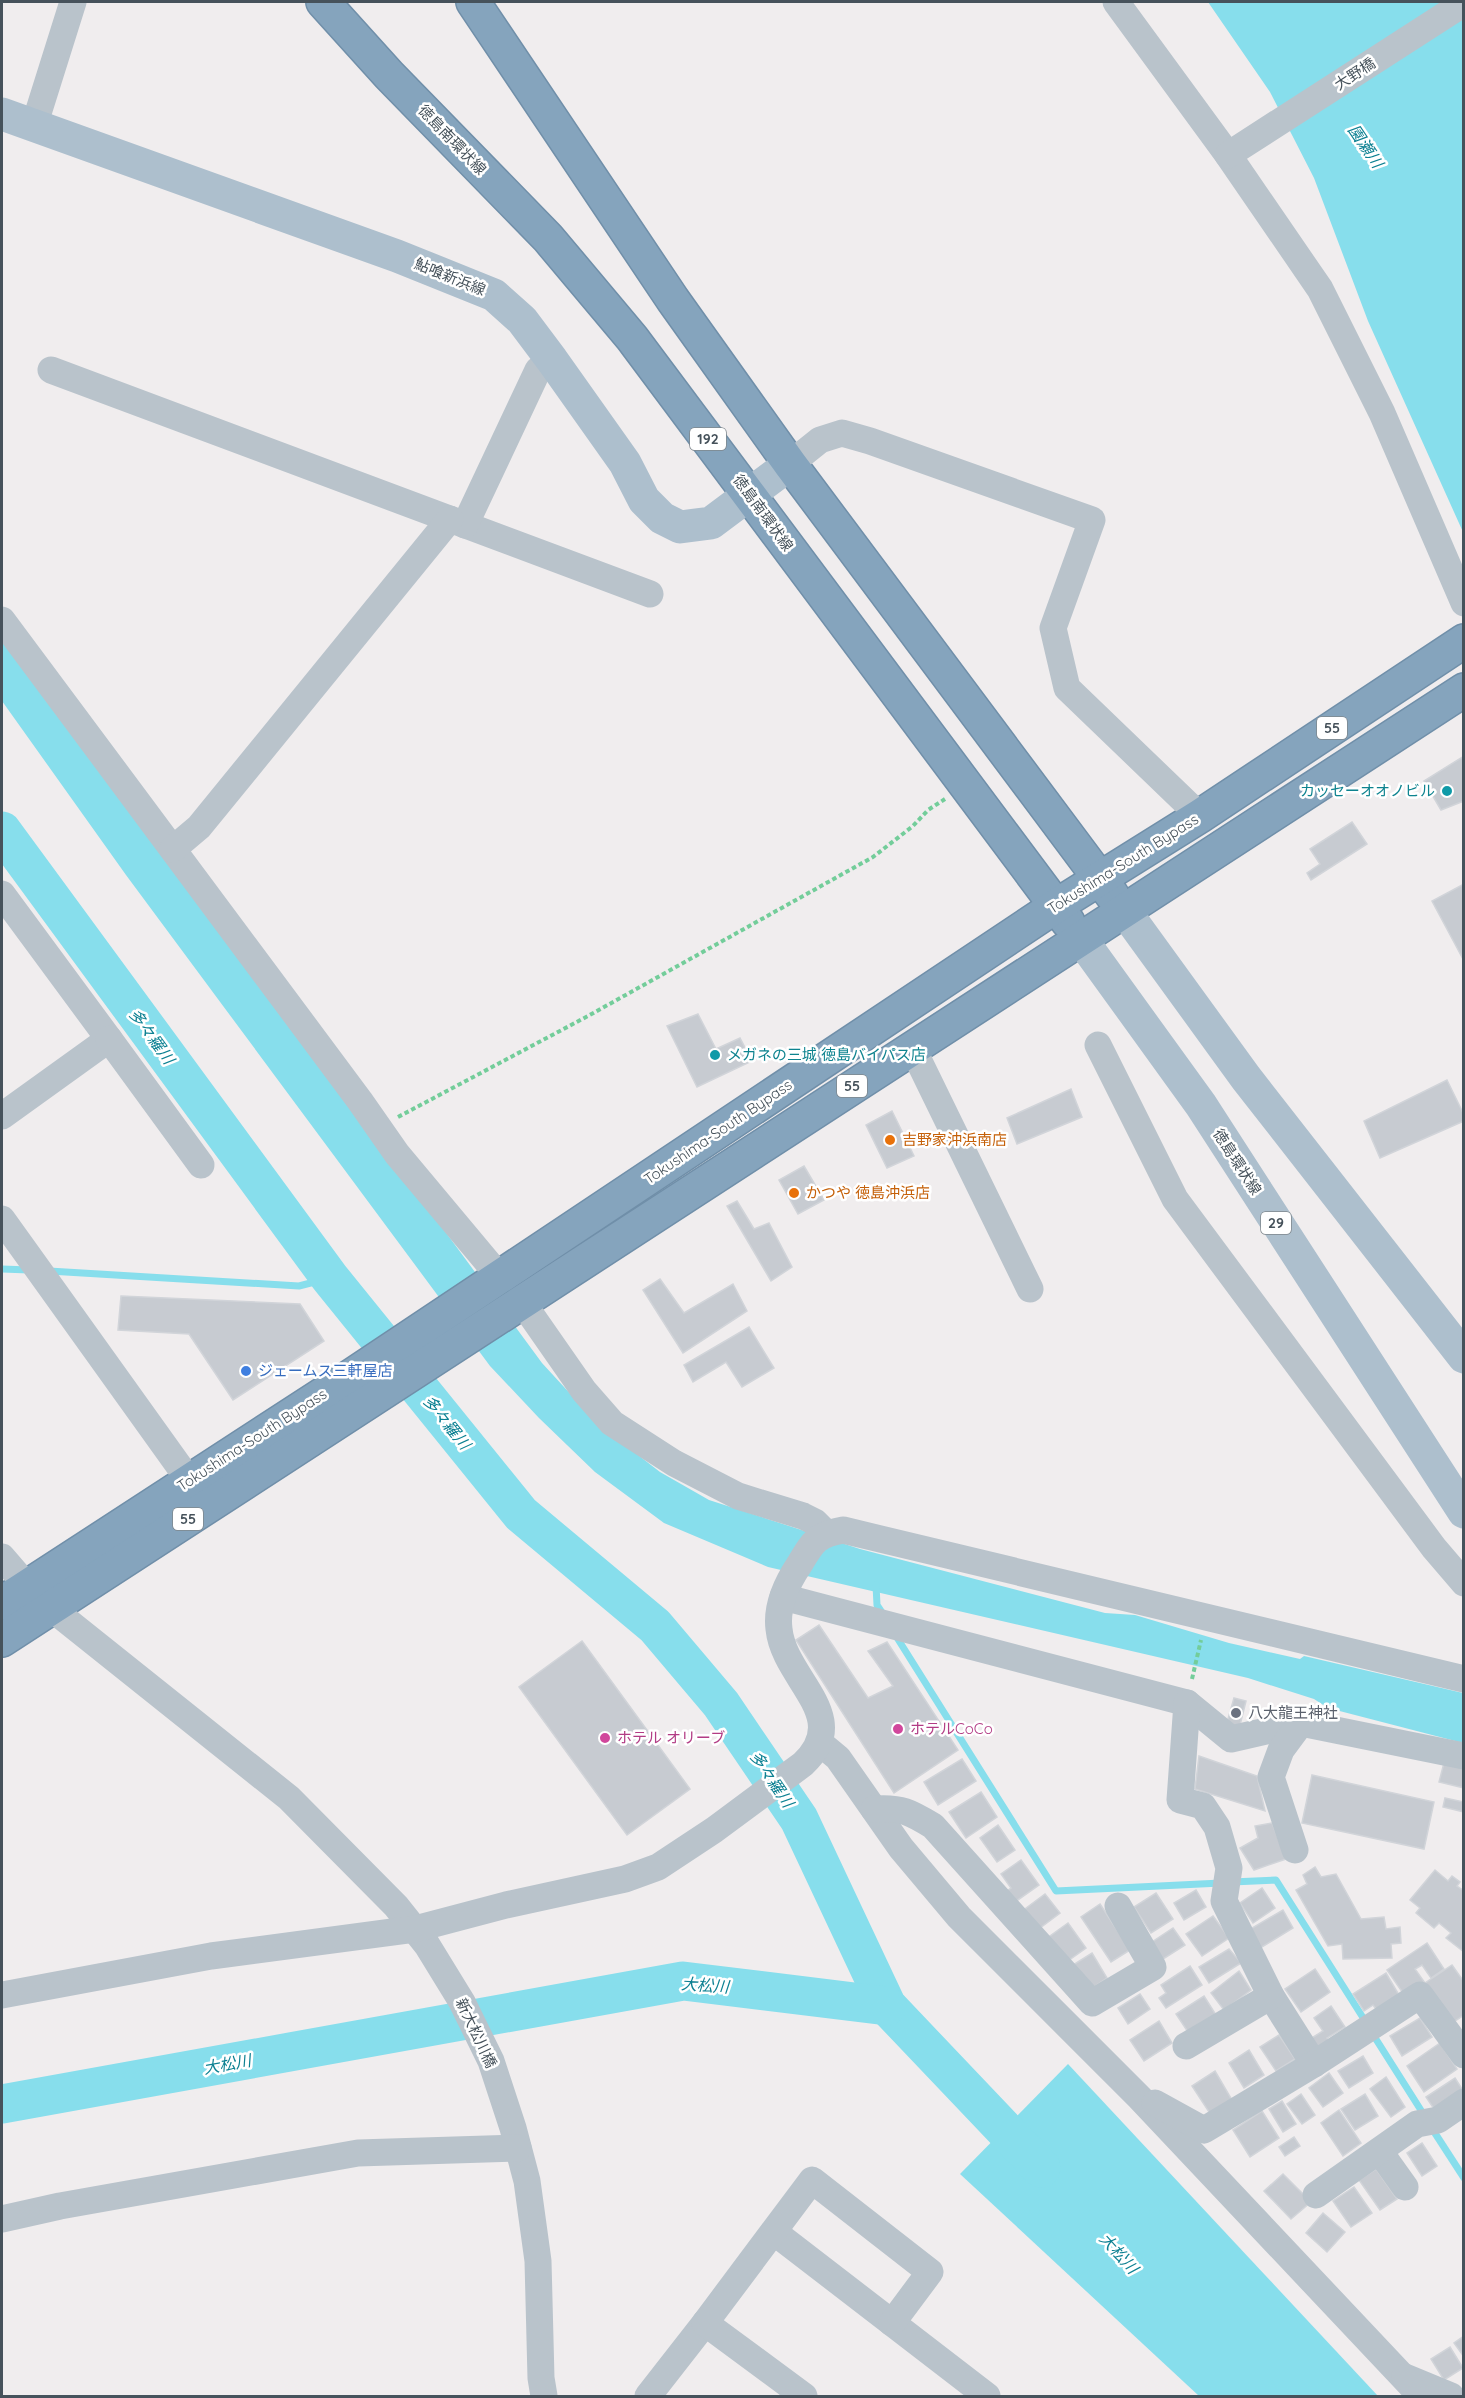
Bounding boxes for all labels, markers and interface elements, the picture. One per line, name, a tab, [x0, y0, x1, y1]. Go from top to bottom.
street label: 大野橋	[1331, 53, 1379, 94]
street label: 徳島南環状線	[414, 101, 490, 179]
water label: 園瀬川	[1344, 121, 1389, 173]
street label: 鮎喰新浜線	[412, 254, 489, 299]
road number: 192	[690, 428, 726, 450]
street label: 徳島南環状線	[729, 471, 798, 555]
road number: 55	[1317, 717, 1347, 739]
place label: カッセーオオノビル	[1300, 781, 1435, 800]
marker: カッセーオオノビル	[1440, 784, 1454, 798]
street label: Tokushima-South Bypass	[1044, 809, 1202, 918]
water label: 多々羅川	[125, 1004, 180, 1069]
place label: メガネの三城 徳島バイパス店	[727, 1045, 926, 1064]
marker: メガネの三城 徳島バイパス店	[708, 1048, 722, 1062]
street label: Tokushima-South Bypass	[640, 1075, 795, 1188]
road number: 55	[837, 1075, 867, 1097]
street label: 徳島環状線	[1209, 1125, 1266, 1198]
place label: 吉野家沖浜南店	[902, 1130, 1007, 1149]
marker: 吉野家沖浜南店	[883, 1133, 897, 1147]
place label: かつや 徳島沖浜店	[806, 1183, 930, 1202]
marker: かつや 徳島沖浜店	[787, 1186, 801, 1200]
road number: 29	[1261, 1212, 1291, 1234]
place label: ジェームス三軒屋店	[258, 1361, 393, 1380]
marker: ジェームス三軒屋店	[239, 1364, 253, 1378]
street label: Tokushima-South Bypass	[173, 1384, 330, 1495]
water label: 多々羅川	[419, 1391, 476, 1455]
road number: 55	[173, 1508, 203, 1530]
place label: 八大龍王神社	[1248, 1703, 1338, 1722]
marker: 八大龍王神社	[1229, 1706, 1243, 1720]
place label: ホテルCoCo	[910, 1719, 993, 1738]
marker: ホテルCoCo	[891, 1722, 905, 1736]
place label: ホテル オリーブ	[617, 1728, 725, 1747]
marker: ホテル オリーブ	[598, 1731, 612, 1745]
water label: 多々羅川	[746, 1747, 799, 1813]
water label: 大松川	[680, 1973, 732, 1997]
street label: 新大松川橋	[452, 1995, 501, 2071]
water label: 大松川	[202, 2050, 254, 2078]
water label: 大松川	[1096, 2228, 1144, 2279]

